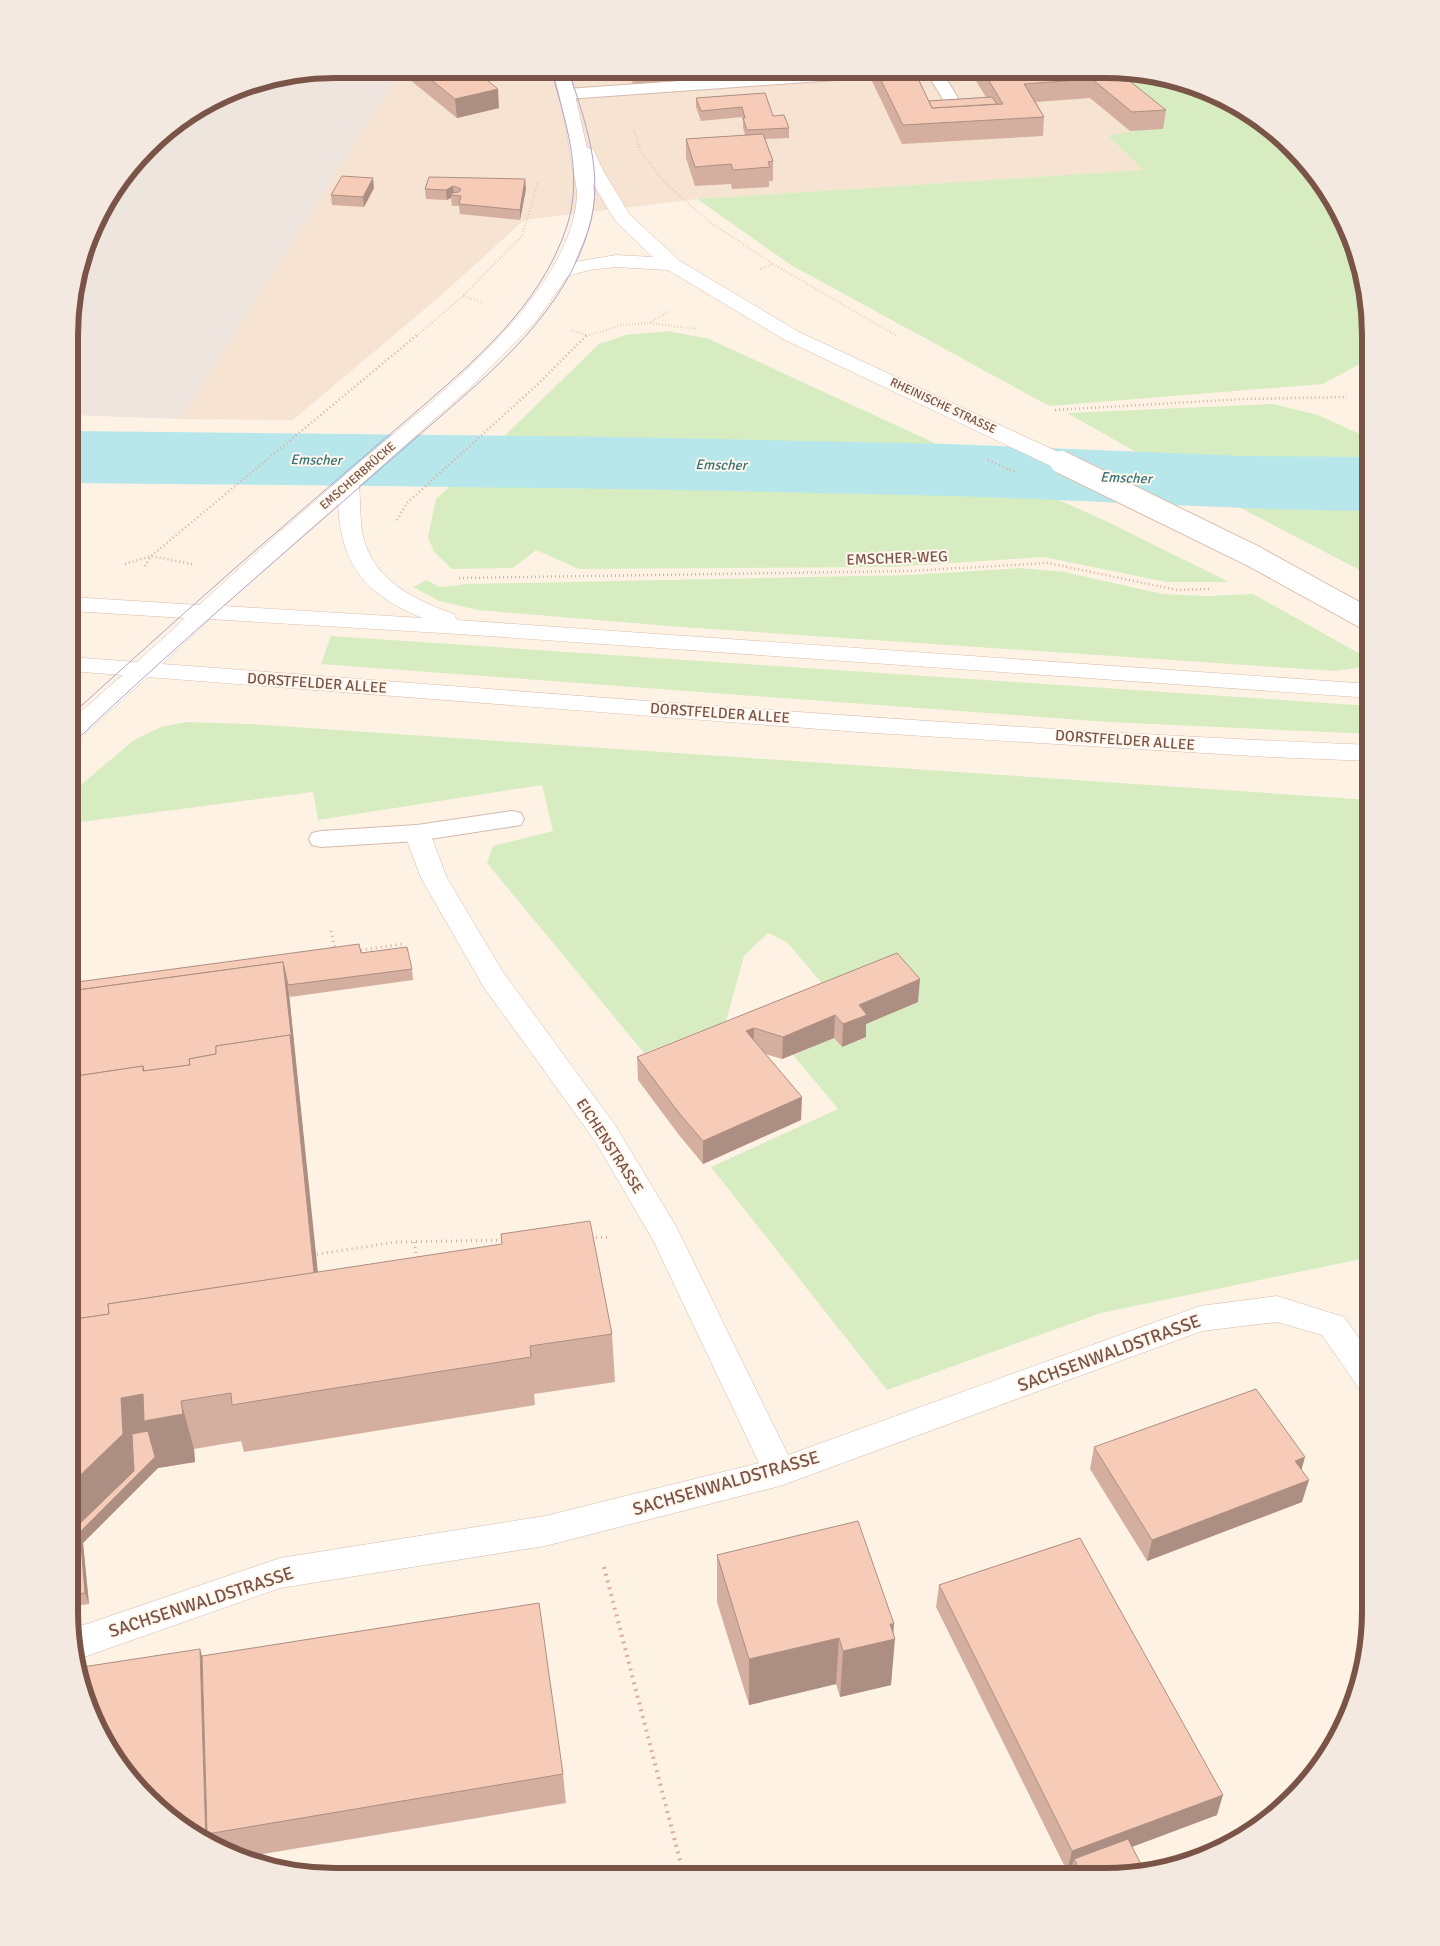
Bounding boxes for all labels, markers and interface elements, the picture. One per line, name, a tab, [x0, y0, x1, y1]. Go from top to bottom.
street label: RHEINISCHE STRASSE	[887, 375, 999, 437]
street label: EMSCHERBRÜCKE	[317, 439, 399, 513]
water label: Emscher	[290, 451, 344, 469]
water label: Emscher	[695, 456, 749, 474]
water label: Emscher	[1100, 469, 1154, 487]
street label: EMSCHER-WEG	[846, 547, 948, 569]
street label: DORSTFELDER ALLEE	[247, 669, 387, 697]
street label: DORSTFELDER ALLEE	[650, 699, 790, 727]
street label: DORSTFELDER ALLEE	[1055, 726, 1195, 754]
street label: EICHENSTRASSE	[573, 1095, 647, 1197]
street label: SACHSENWALDSTRASSE	[1014, 1310, 1204, 1396]
street label: SACHSENWALDSTRASSE	[630, 1446, 822, 1520]
street label: SACHSENWALDSTRASSE	[106, 1562, 296, 1642]

